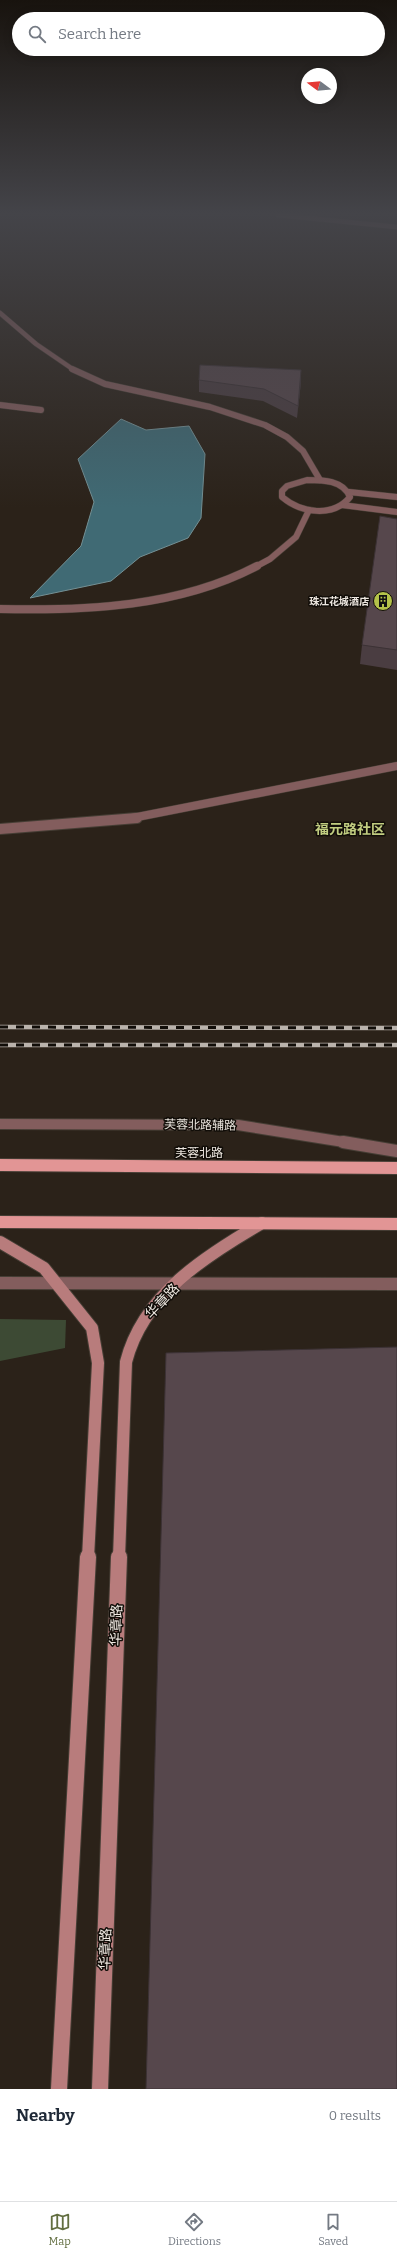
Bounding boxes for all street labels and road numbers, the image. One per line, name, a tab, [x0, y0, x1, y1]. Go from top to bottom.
street label: 芙蓉北路辅路	[164, 1117, 236, 1133]
street label: 芙蓉北路	[175, 1146, 223, 1160]
street label: 华章路	[142, 1280, 183, 1322]
street label: 华章路	[107, 1604, 126, 1646]
street label: 华章路	[96, 1928, 115, 1970]

